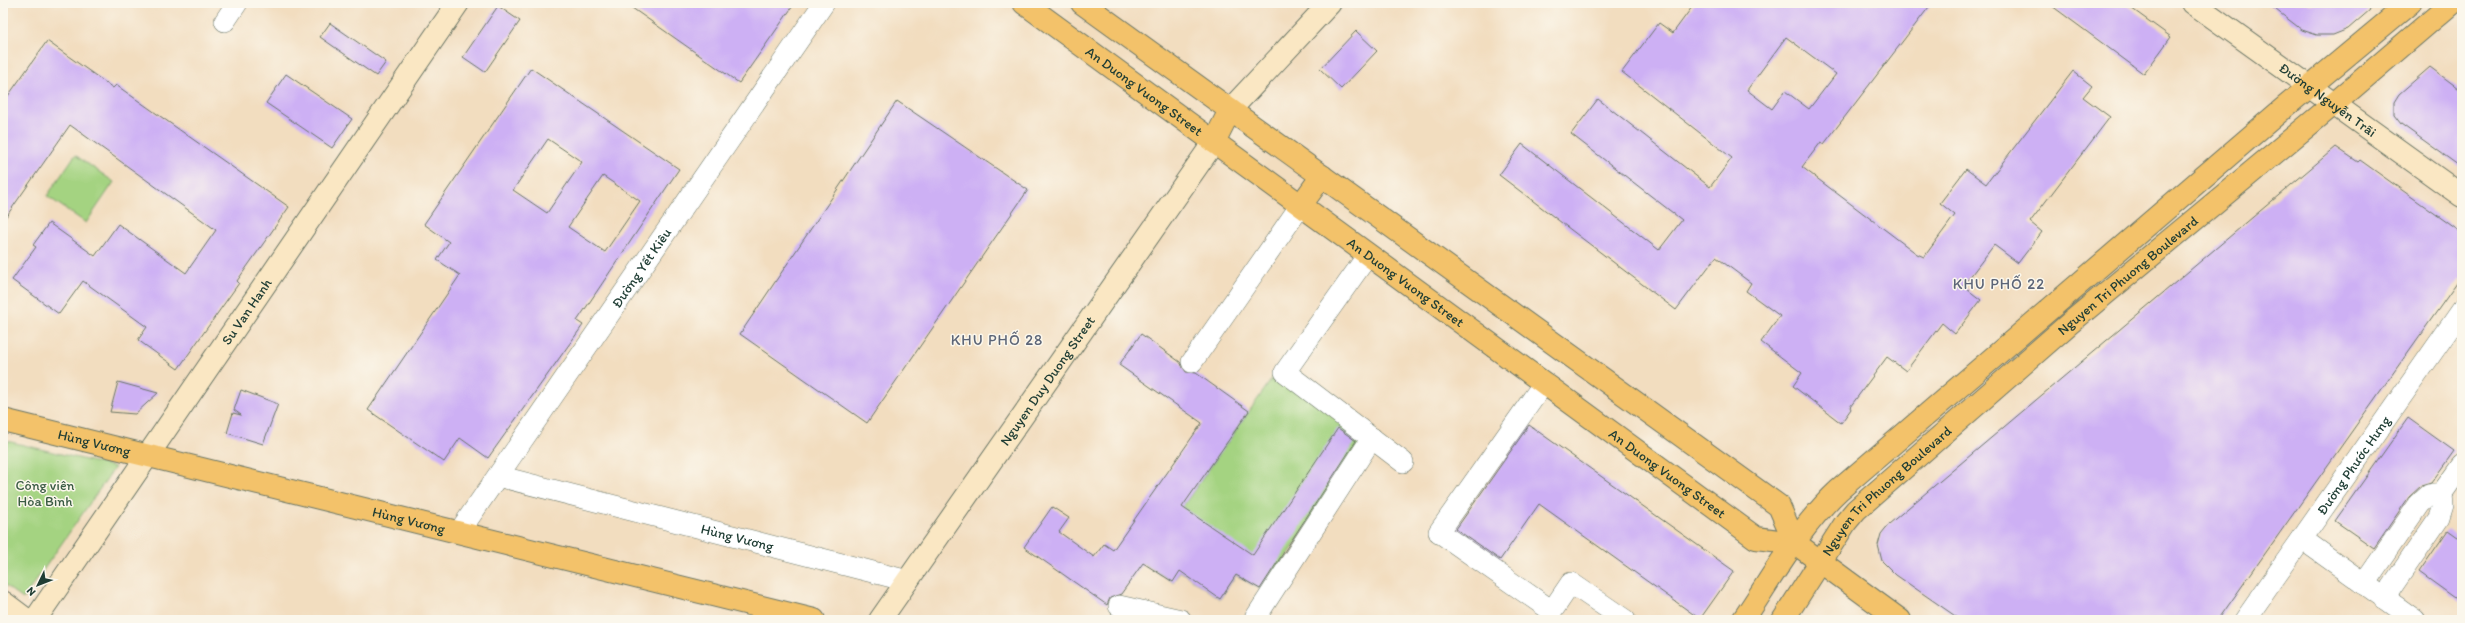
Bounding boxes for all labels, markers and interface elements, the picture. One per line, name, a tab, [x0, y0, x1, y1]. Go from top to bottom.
street label: An Duong Vuong Street	[1082, 43, 1206, 139]
street label: Đường Nguyễn Trãi	[2276, 59, 2380, 140]
street label: Nguyen Tri Phuong Boulevard	[2054, 212, 2202, 339]
street label: Đường Yết Kiêu	[608, 224, 675, 311]
street label: An Duong Vuong Street	[1344, 234, 1468, 330]
district label: KHU PHỐ 22	[1953, 274, 2045, 293]
street label: Su Van Hanh	[218, 275, 276, 348]
street label: Nguyen Duy Duong Street	[996, 313, 1098, 449]
district label: KHU PHỐ 28	[951, 330, 1043, 349]
street label: Đường Phước Hưng	[2313, 412, 2394, 518]
street label: Nguyen Tri Phuong Boulevard	[1818, 422, 1955, 559]
street label: Hùng Vương	[56, 425, 133, 460]
street label: An Duong Vuong Street	[1606, 425, 1729, 522]
park label: Công viên Hòa Bình	[16, 477, 75, 510]
street label: Hùng Vương	[371, 503, 448, 537]
street label: Hùng Vương	[699, 520, 776, 555]
north arrow	[18, 565, 58, 605]
text: N	[24, 584, 38, 599]

